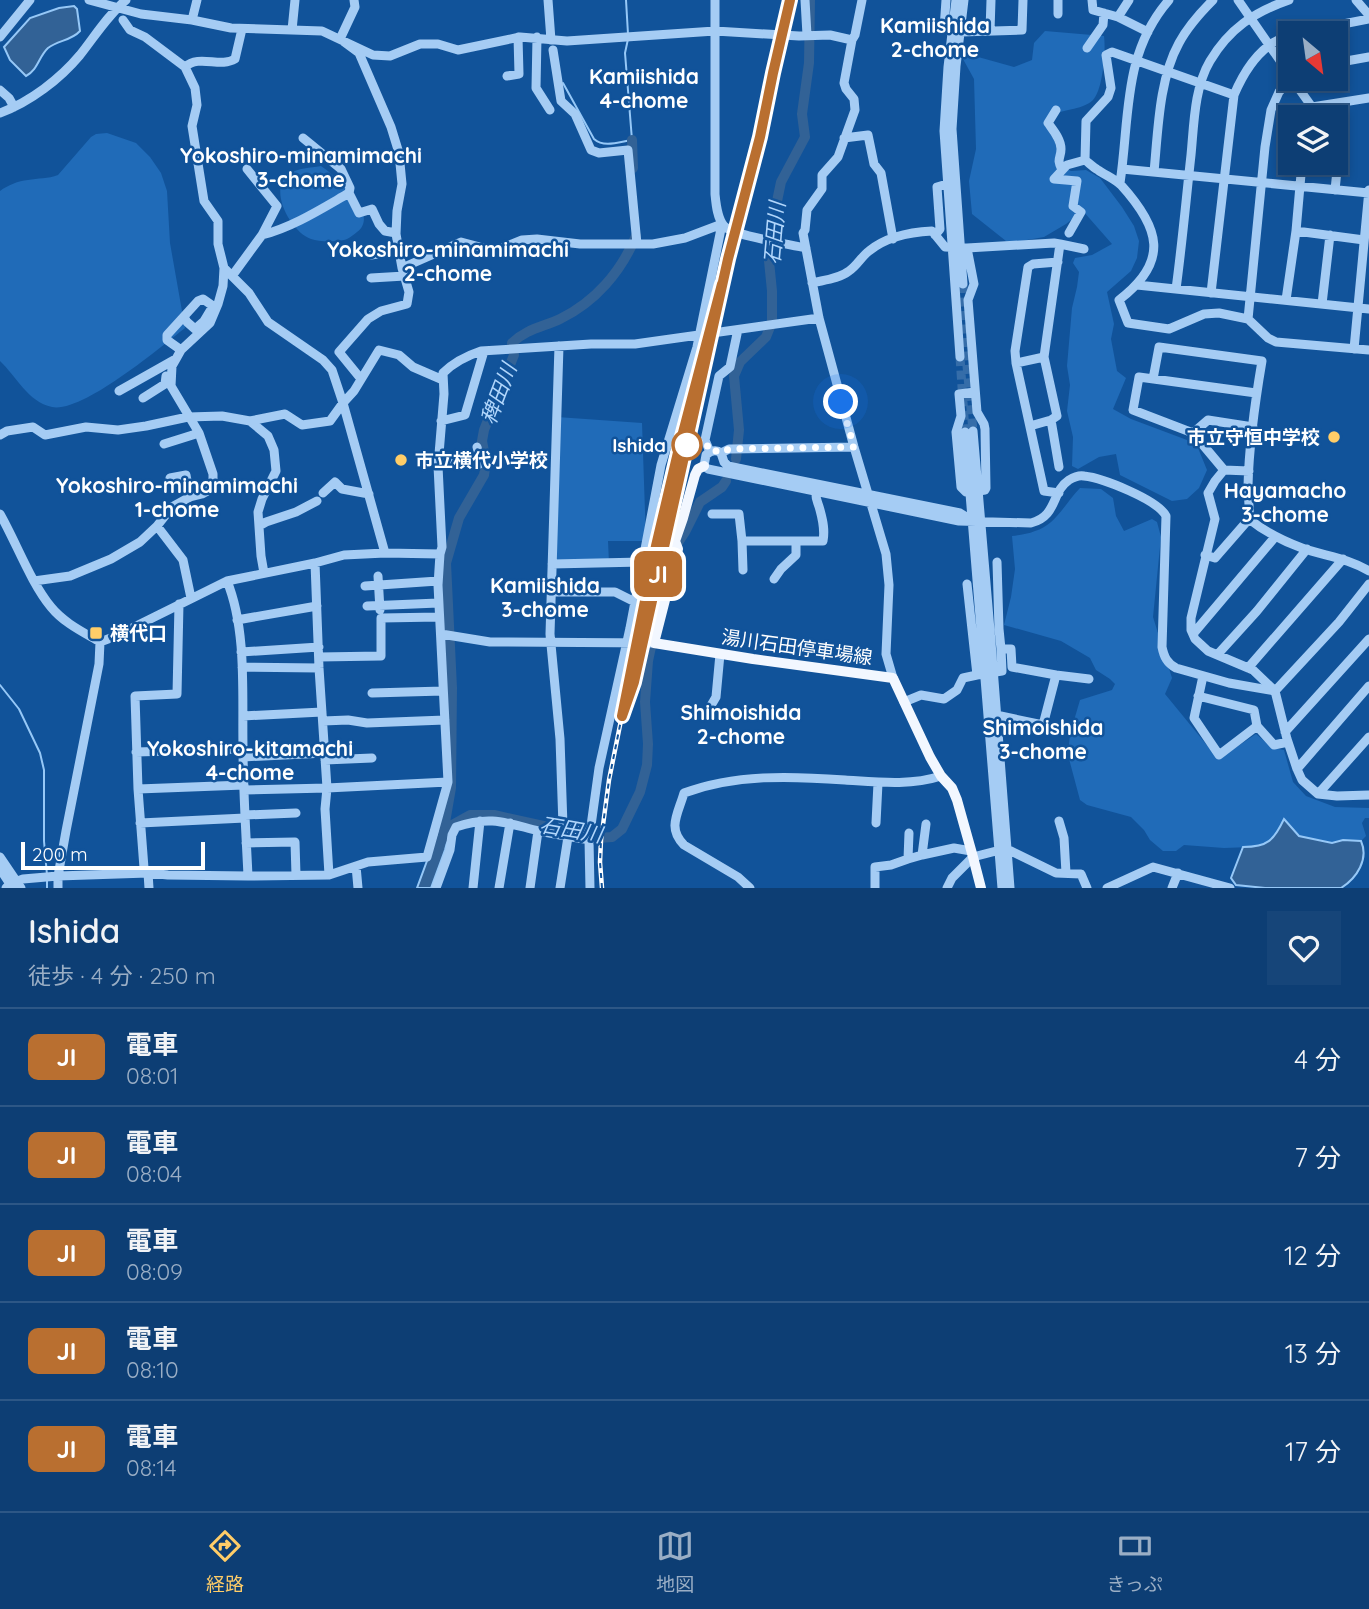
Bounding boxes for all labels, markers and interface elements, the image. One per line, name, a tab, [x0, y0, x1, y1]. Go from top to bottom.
district label: Kamiishida 2-chome	[880, 12, 990, 62]
north arrow	[1278, 21, 1348, 91]
map controls	[1278, 21, 1348, 175]
district label: Kamiishida 4-chome	[589, 63, 699, 113]
button: layers	[1278, 105, 1348, 175]
district label: Yokoshiro-minamimachi 3-chome	[180, 142, 422, 192]
water label: 石田川	[758, 198, 790, 265]
district label: Yokoshiro-minamimachi 2-chome	[327, 236, 569, 286]
water label: 稗田川	[475, 358, 522, 428]
your location	[823, 384, 858, 419]
place label: 市立守恒中学校	[1187, 425, 1320, 449]
marker: 市立守恒中学校	[1326, 429, 1342, 445]
marker: Ishida	[672, 430, 702, 460]
place label: Ishida	[612, 433, 666, 457]
place label: 市立横代小学校	[415, 448, 548, 472]
marker: 市立横代小学校	[393, 452, 409, 468]
district label: Yokoshiro-minamimachi 1-chome	[56, 472, 298, 522]
district label: Hayamacho 3-chome	[1224, 477, 1346, 527]
line badge: JI	[626, 551, 690, 597]
text: JI	[648, 559, 668, 589]
district label: Kamiishida 3-chome	[490, 572, 600, 622]
place label: 横代口	[110, 621, 167, 645]
marker: 横代口	[88, 625, 104, 641]
street label: 湯川石田停車場線	[720, 625, 874, 669]
district label: Shimoishida 2-chome	[681, 699, 801, 749]
district label: Shimoishida 3-chome	[983, 714, 1103, 764]
district label: Yokoshiro-kitamachi 4-chome	[147, 735, 353, 785]
water label: 石田川	[538, 811, 606, 848]
scale bar	[21, 839, 205, 871]
text: 200 m	[32, 842, 88, 866]
text: Ishida	[28, 910, 120, 951]
button: heart	[1267, 911, 1341, 985]
text: 徒歩 · 4 分 · 250 m	[28, 961, 216, 990]
text: 電車	[126, 1028, 178, 1061]
text: JI	[57, 1042, 76, 1072]
text: 4 分	[1294, 1043, 1341, 1076]
text: 08:01	[126, 1061, 179, 1090]
text: 電車	[126, 1126, 178, 1159]
text: JI	[57, 1140, 76, 1170]
text: 7 分	[1295, 1141, 1341, 1174]
text: 08:04	[126, 1159, 182, 1188]
text: 電車	[126, 1224, 178, 1257]
text: JI	[57, 1238, 76, 1268]
text: 12 分	[1284, 1239, 1341, 1272]
text: 08:09	[126, 1257, 183, 1286]
text: 電車	[126, 1322, 178, 1355]
text: JI	[57, 1336, 76, 1366]
text: 13 分	[1285, 1337, 1341, 1370]
text: 08:10	[126, 1355, 179, 1384]
text: 電車	[126, 1420, 178, 1453]
text: JI	[57, 1434, 76, 1464]
text: 17 分	[1285, 1435, 1341, 1468]
text: 08:14	[126, 1453, 177, 1482]
tab: 経路	[206, 1527, 244, 1596]
tab: 地図	[656, 1527, 694, 1596]
tab: きっぷ	[1107, 1527, 1163, 1596]

